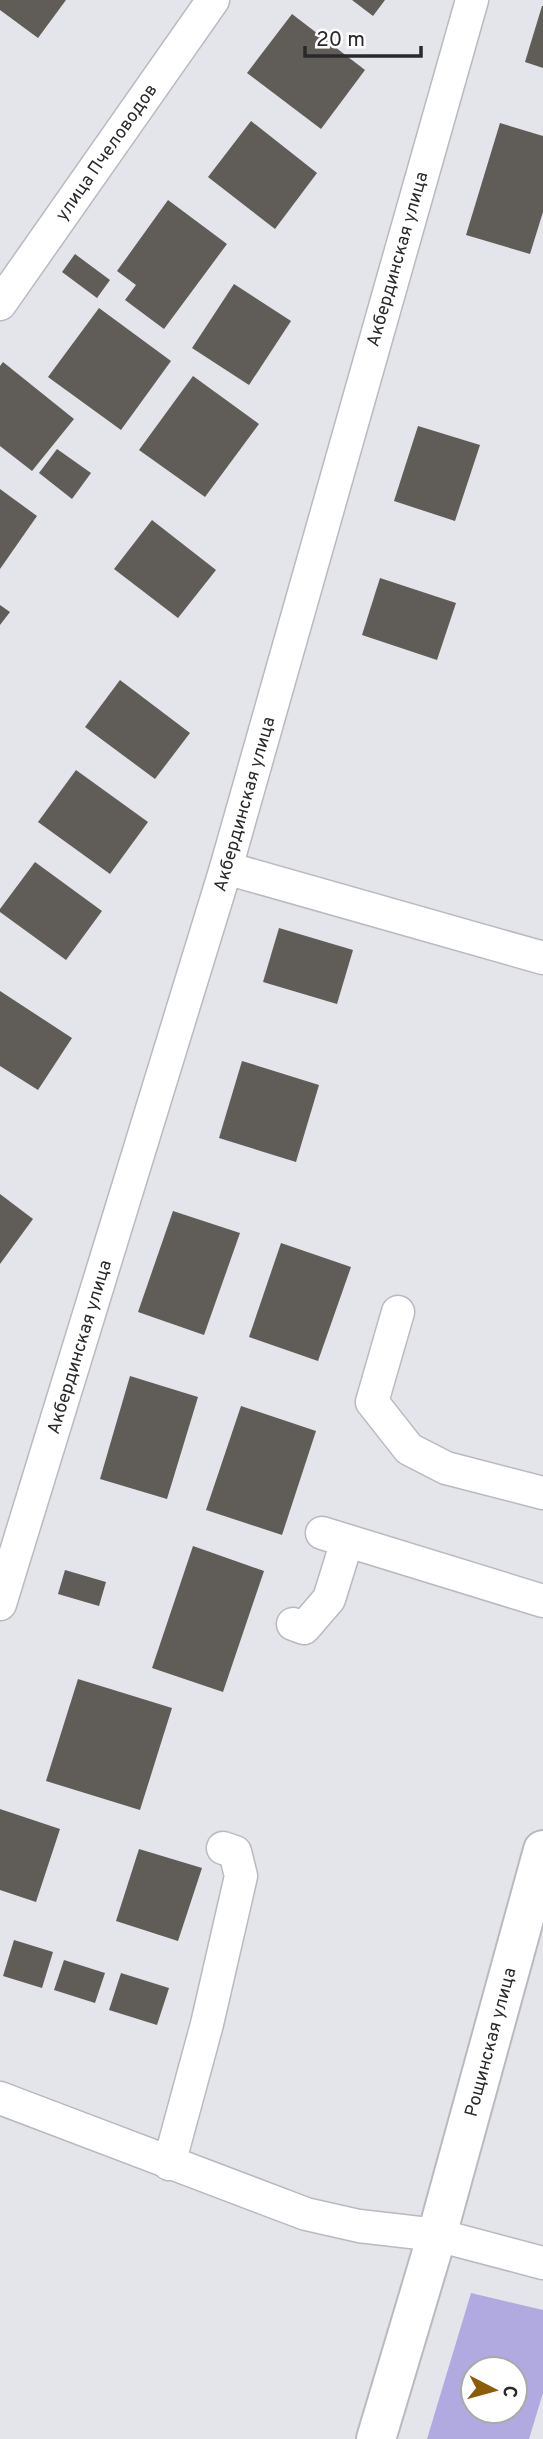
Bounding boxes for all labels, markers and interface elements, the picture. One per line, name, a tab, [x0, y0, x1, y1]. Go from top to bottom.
scale bar	[305, 14, 420, 58]
text: 20 m	[316, 27, 365, 54]
street label: улица Пчеловодов	[51, 80, 163, 226]
street label: Акбердинская улица	[362, 169, 434, 350]
street label: Акбердинская улица	[209, 714, 281, 895]
street label: Акбердинская улица	[43, 1258, 118, 1437]
street label: Рощинская улица	[460, 1965, 522, 2119]
north arrow	[459, 2355, 529, 2425]
text: С	[496, 2384, 521, 2399]

